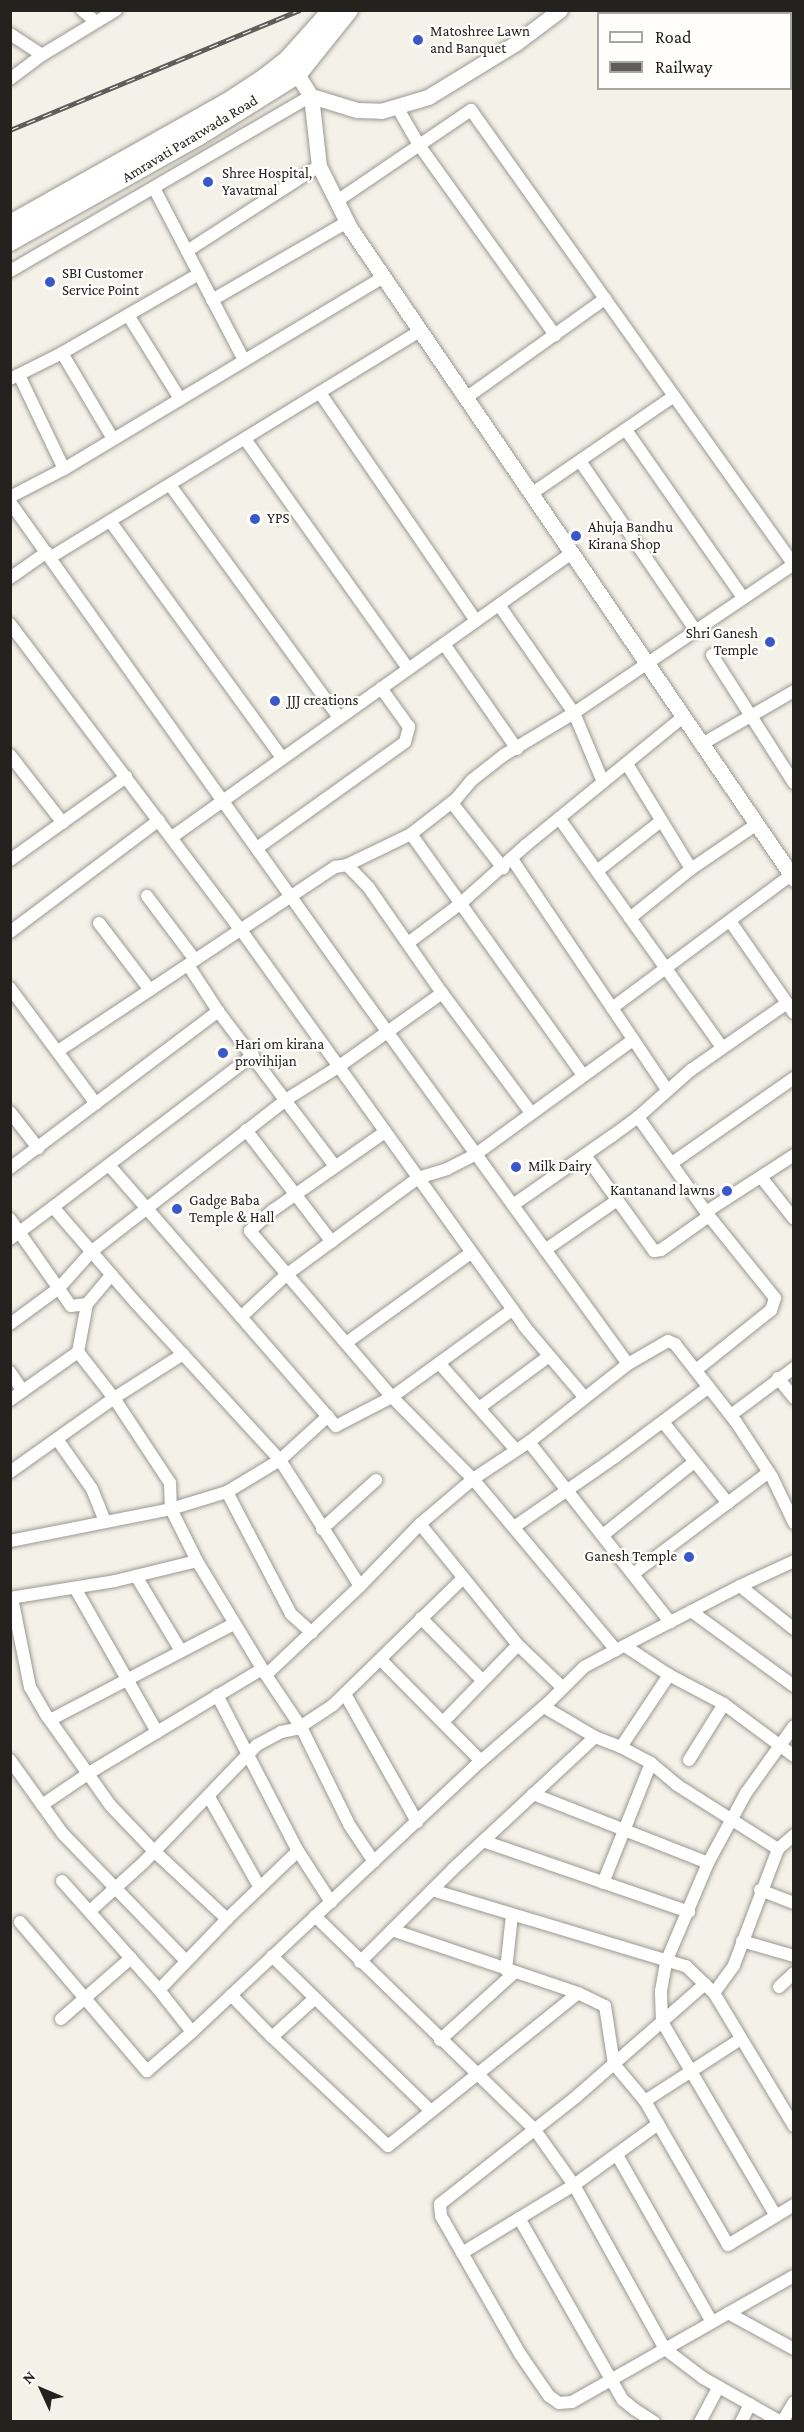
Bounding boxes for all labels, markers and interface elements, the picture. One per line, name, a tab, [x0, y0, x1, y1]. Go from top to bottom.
legend	[597, 12, 792, 90]
place label: Matoshree Lawn and Banquet	[430, 22, 530, 57]
text: Road	[655, 27, 692, 47]
marker: Matoshree Lawn and Banquet	[411, 33, 425, 47]
text: Railway	[655, 57, 712, 77]
street label: Amravati Paratwada Road	[119, 91, 261, 187]
place label: Shree Hospital, Yavatmal	[222, 164, 312, 199]
marker: Shree Hospital, Yavatmal	[199, 173, 217, 191]
place label: SBI Customer Service Point	[62, 264, 143, 299]
marker: SBI Customer Service Point	[43, 275, 57, 289]
place label: YPS	[267, 510, 289, 528]
marker: YPS	[248, 512, 262, 526]
place label: Ahuja Bandhu Kirana Shop	[588, 518, 673, 553]
marker: Ahuja Bandhu Kirana Shop	[569, 529, 583, 543]
place label: Shri Ganesh Temple	[686, 624, 758, 659]
marker: Shri Ganesh Temple	[763, 635, 777, 649]
place label: JJJ creations	[287, 692, 358, 710]
marker: JJJ creations	[268, 694, 282, 708]
place label: Hari om kirana provihijan	[235, 1035, 324, 1070]
marker: Hari om kirana provihijan	[216, 1046, 230, 1060]
place label: Milk Dairy	[528, 1158, 591, 1176]
marker: Milk Dairy	[509, 1160, 523, 1174]
place label: Kantanand lawns	[610, 1182, 715, 1200]
marker: Kantanand lawns	[720, 1184, 734, 1198]
place label: Gadge Baba Temple & Hall	[189, 1191, 274, 1226]
marker: Gadge Baba Temple & Hall	[170, 1202, 184, 1216]
place label: Ganesh Temple	[585, 1548, 677, 1566]
marker: Ganesh Temple	[682, 1550, 696, 1564]
north arrow	[12, 2360, 72, 2420]
text: N	[19, 2367, 39, 2387]

